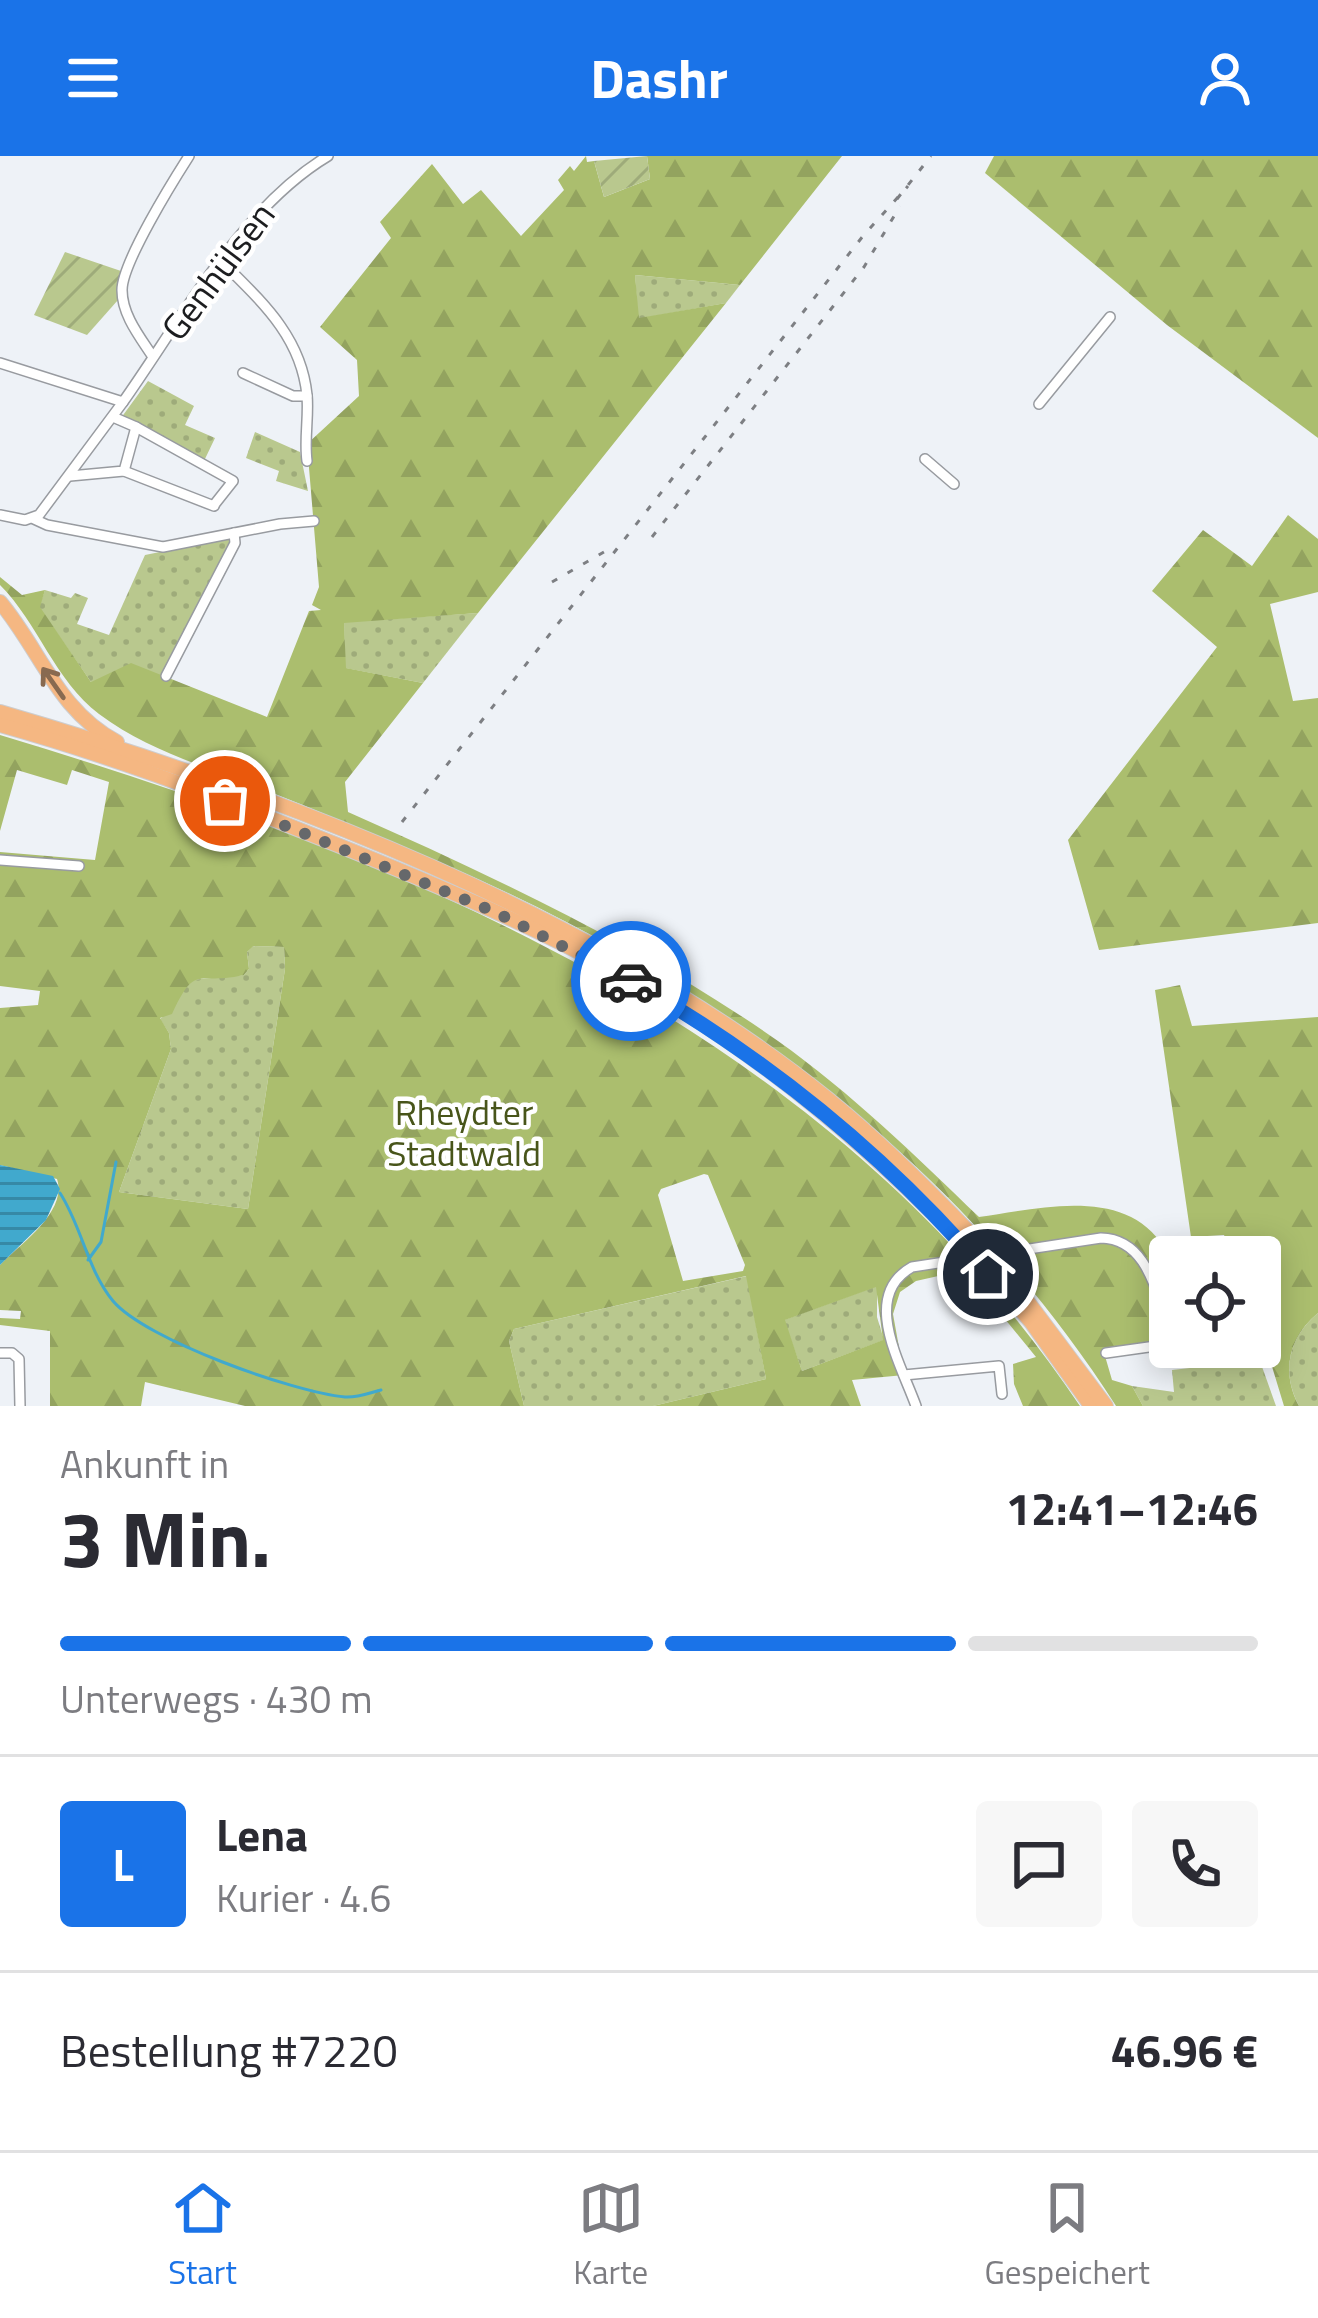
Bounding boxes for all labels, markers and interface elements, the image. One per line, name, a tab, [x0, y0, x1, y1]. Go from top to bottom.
text: Dashr	[590, 37, 728, 119]
icon: menu	[60, 45, 126, 111]
icon: person	[1192, 45, 1258, 111]
street label: Genhülsen	[147, 190, 288, 351]
one-way arrow	[41, 667, 66, 701]
pin	[174, 750, 276, 852]
icon: bag	[192, 768, 258, 834]
courier	[571, 921, 691, 1041]
icon: car	[598, 948, 664, 1014]
park label: Rheydter Stadtwald	[387, 1084, 541, 1180]
pin	[937, 1223, 1039, 1325]
map controls	[1149, 1236, 1281, 1368]
button: locate	[1149, 1236, 1281, 1368]
icon: home	[955, 1241, 1021, 1307]
text: Ankunft in	[60, 1434, 229, 1493]
text: 12:41–12:46	[1006, 1474, 1258, 1542]
text: 3 Min.	[60, 1479, 271, 1597]
text: Unterwegs · 430 m	[60, 1669, 373, 1728]
text: Lena	[216, 1800, 308, 1868]
button: chat	[976, 1801, 1102, 1927]
button: phone	[1132, 1801, 1258, 1927]
text: L	[112, 1830, 134, 1898]
text: Kurier · 4.6	[216, 1868, 391, 1927]
text: Bestellung #7220	[60, 2016, 398, 2084]
text: 46.96 €	[1111, 2016, 1258, 2084]
tab: Start	[168, 2175, 237, 2297]
tab: Karte	[573, 2175, 648, 2297]
tab: Gespeichert	[984, 2175, 1150, 2297]

